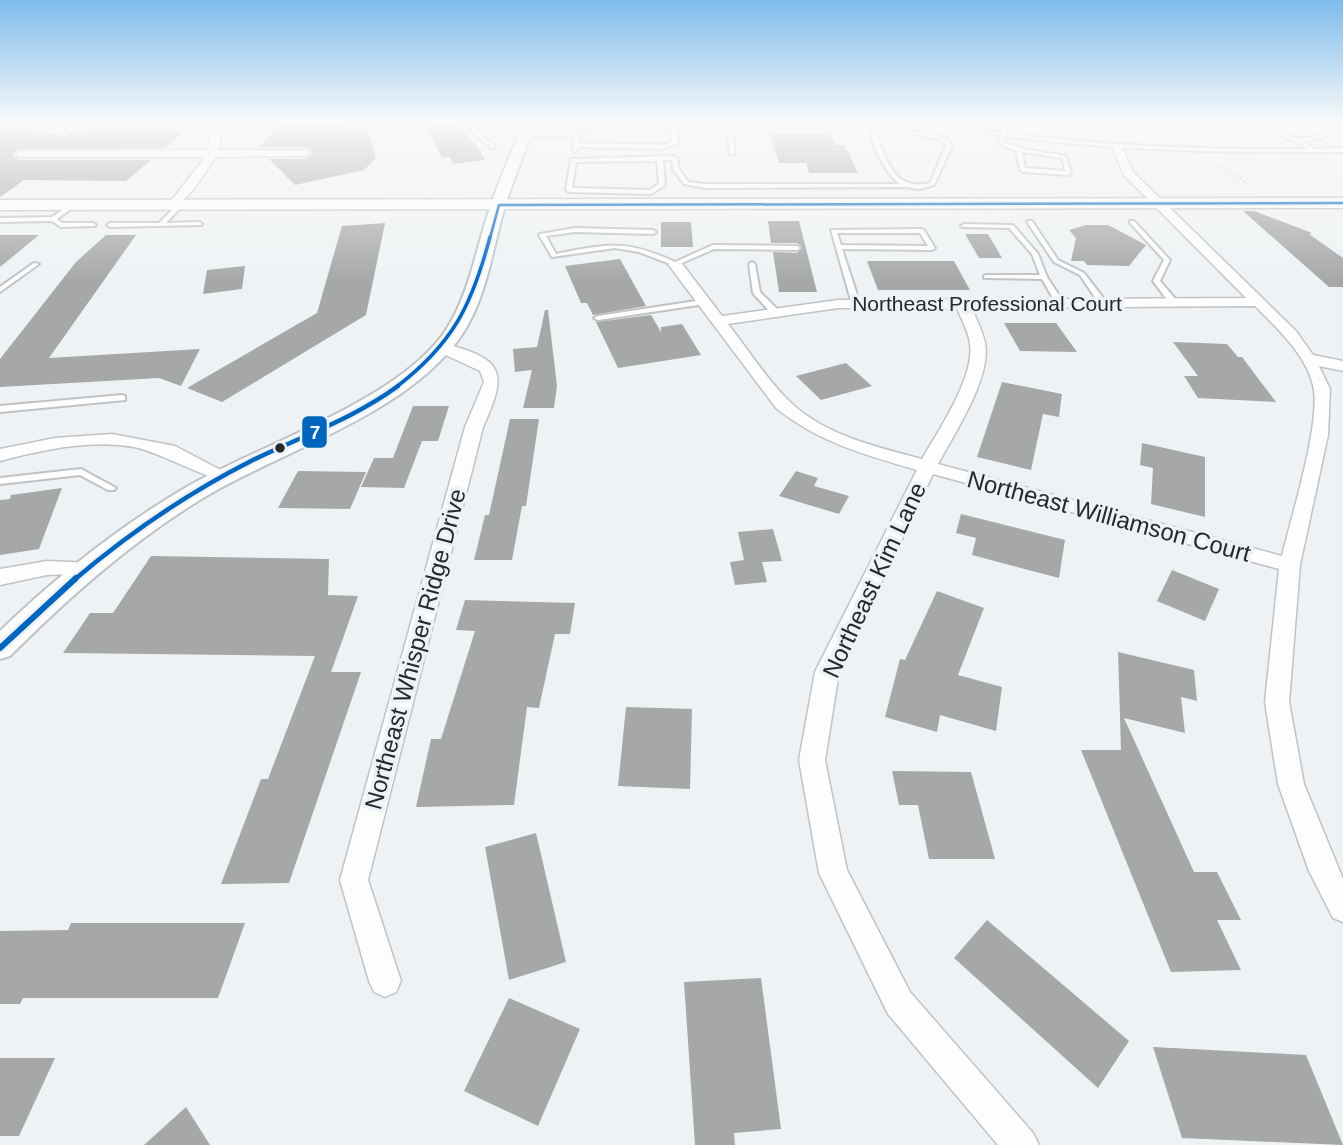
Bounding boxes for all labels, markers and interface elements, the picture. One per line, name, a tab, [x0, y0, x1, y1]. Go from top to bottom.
street label: Northeast Professional Court	[852, 292, 1122, 315]
line badge: 7	[301, 415, 328, 449]
text: 7	[310, 422, 320, 443]
unlabelled marker	[273, 441, 287, 455]
street label: Northeast Williamson Court	[964, 465, 1254, 567]
street label: Northeast Kim Lane	[817, 478, 931, 682]
street label: Northeast Whisper Ridge Drive	[359, 486, 471, 812]

